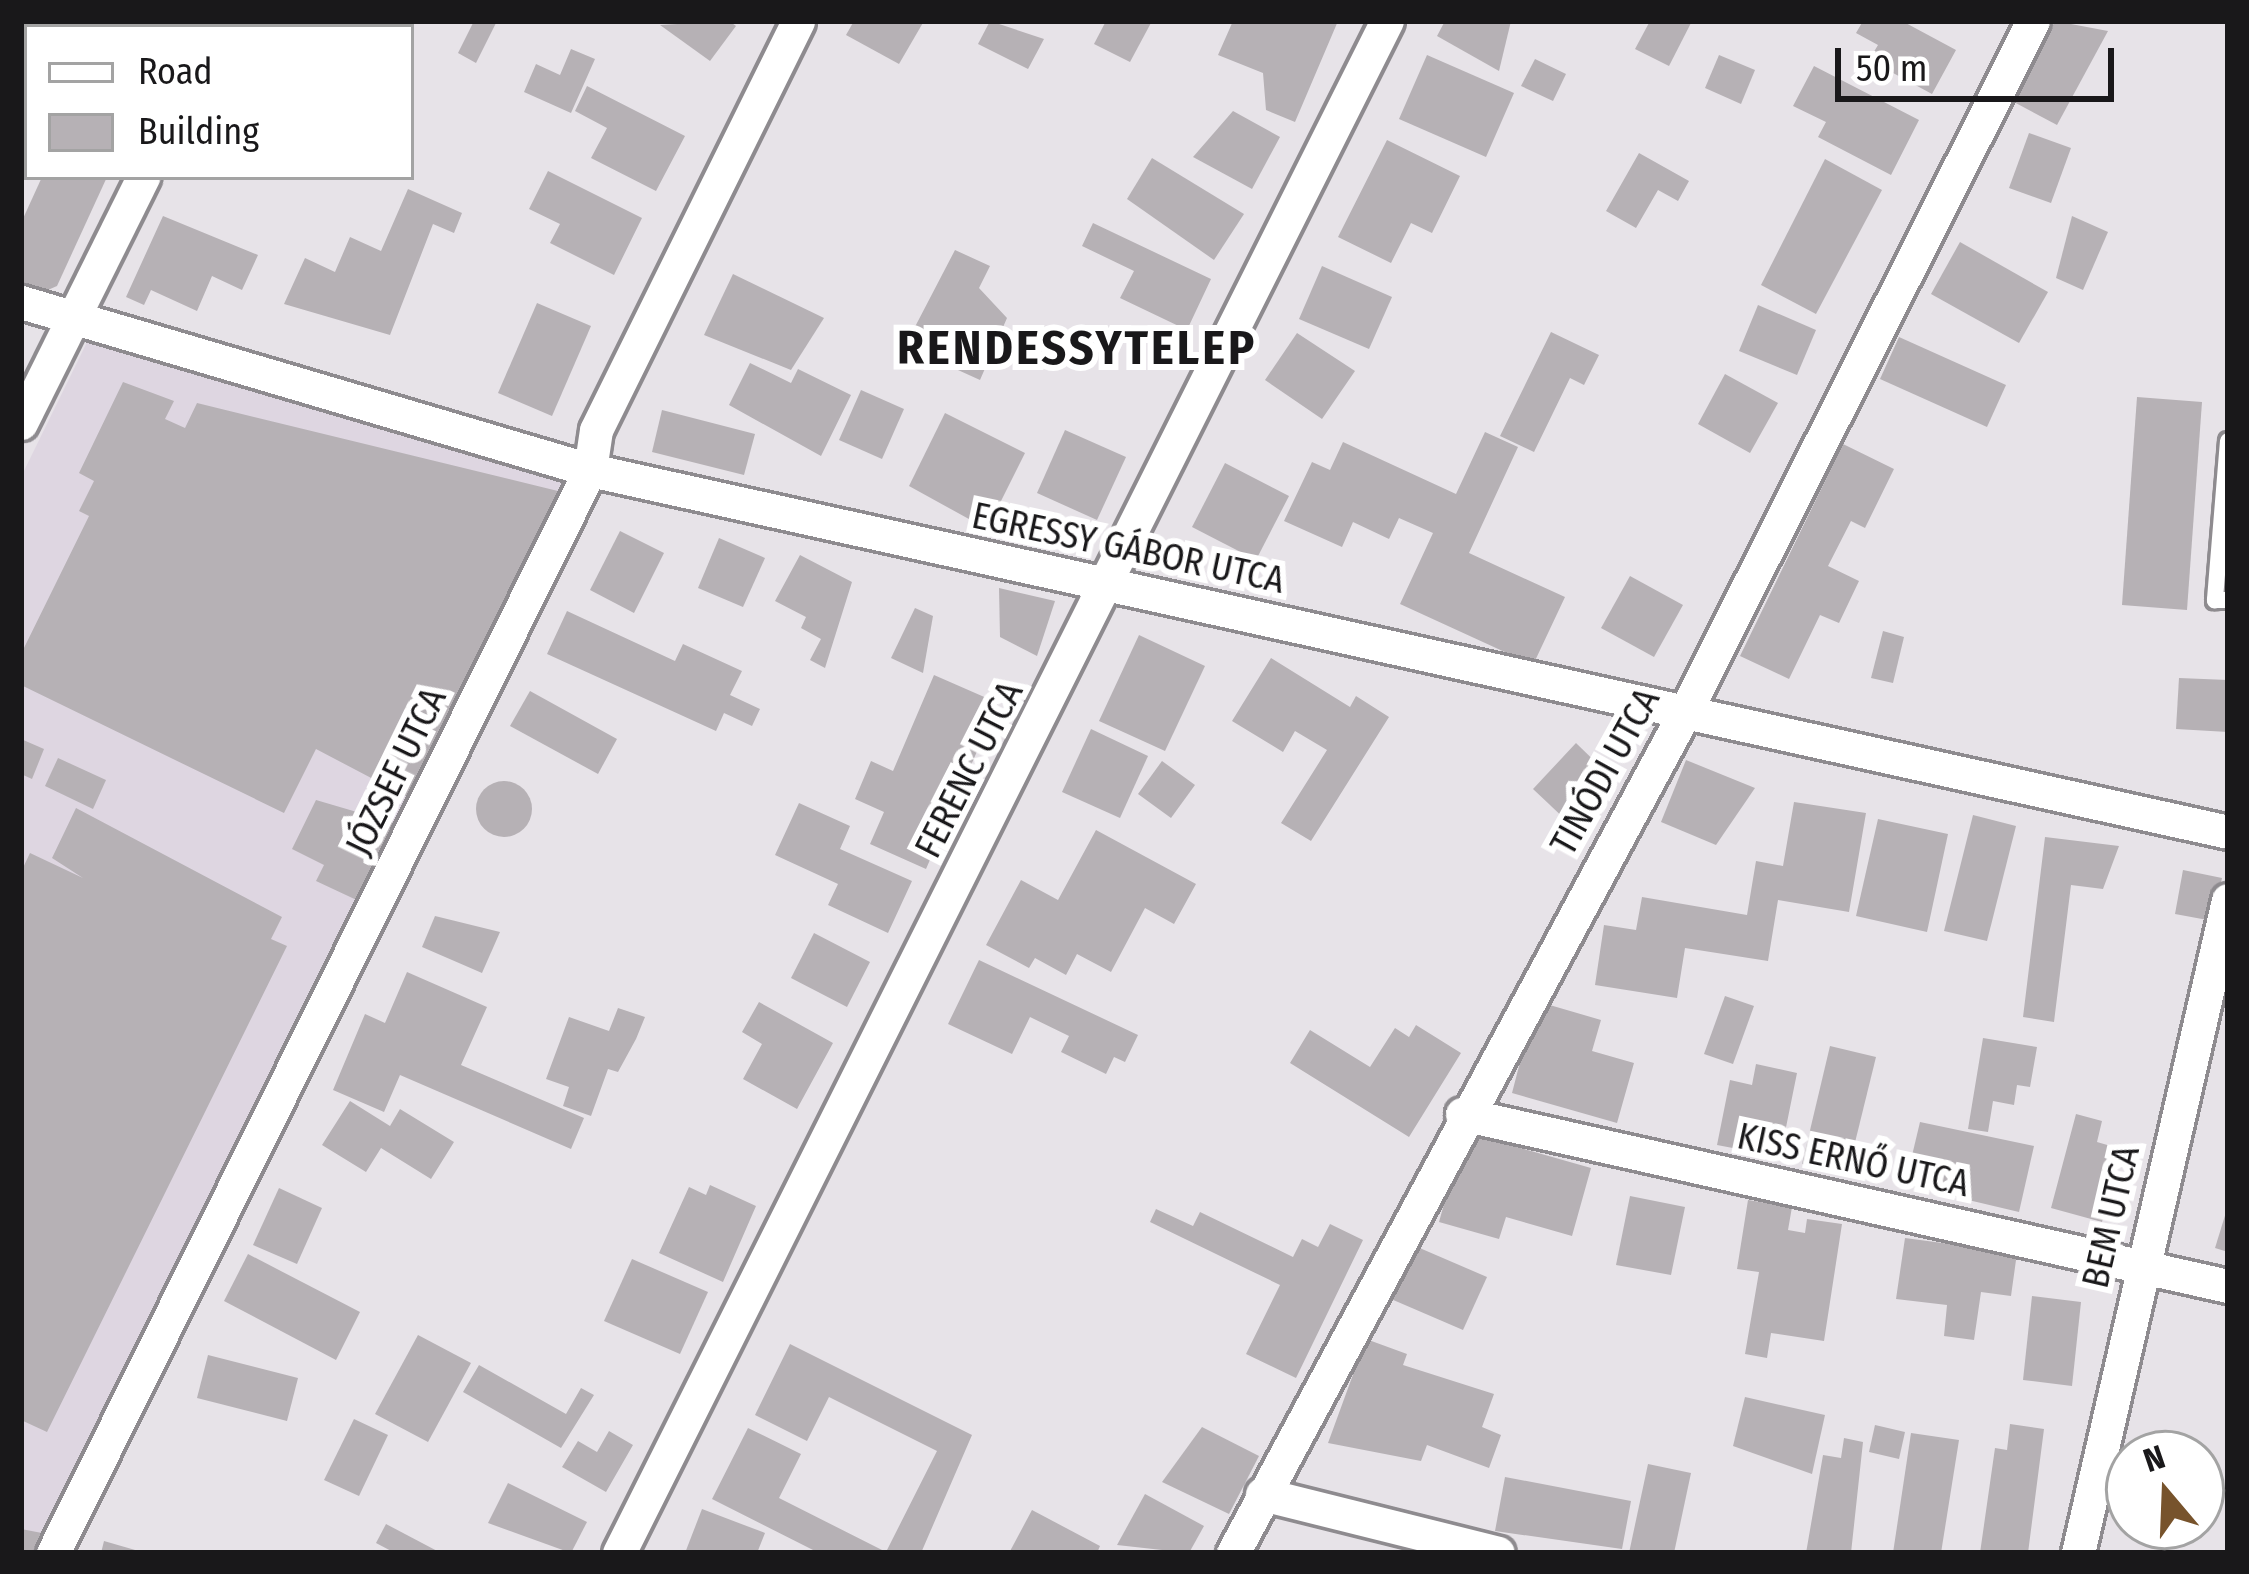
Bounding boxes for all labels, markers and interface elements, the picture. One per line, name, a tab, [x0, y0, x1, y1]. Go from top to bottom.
legend	[24, 24, 414, 180]
scale bar	[1841, 24, 2120, 98]
text: 50 m	[1856, 47, 1927, 91]
text: Road	[138, 50, 213, 94]
text: Building	[138, 110, 259, 154]
district label: RENDESSYTELEP	[897, 320, 1257, 378]
street label: EGRESSY GÁBOR UTCA	[968, 495, 1288, 603]
street label: FERENC UTCA	[907, 675, 1033, 865]
street label: JÓZSEF UTCA	[338, 681, 456, 863]
street label: TINÓDI UTCA	[1543, 681, 1669, 863]
street label: KISS ERNŐ UTCA	[1733, 1115, 1973, 1207]
street label: BEM UTCA	[2075, 1142, 2149, 1292]
north arrow	[2105, 1430, 2225, 1550]
text: N	[2138, 1437, 2170, 1481]

